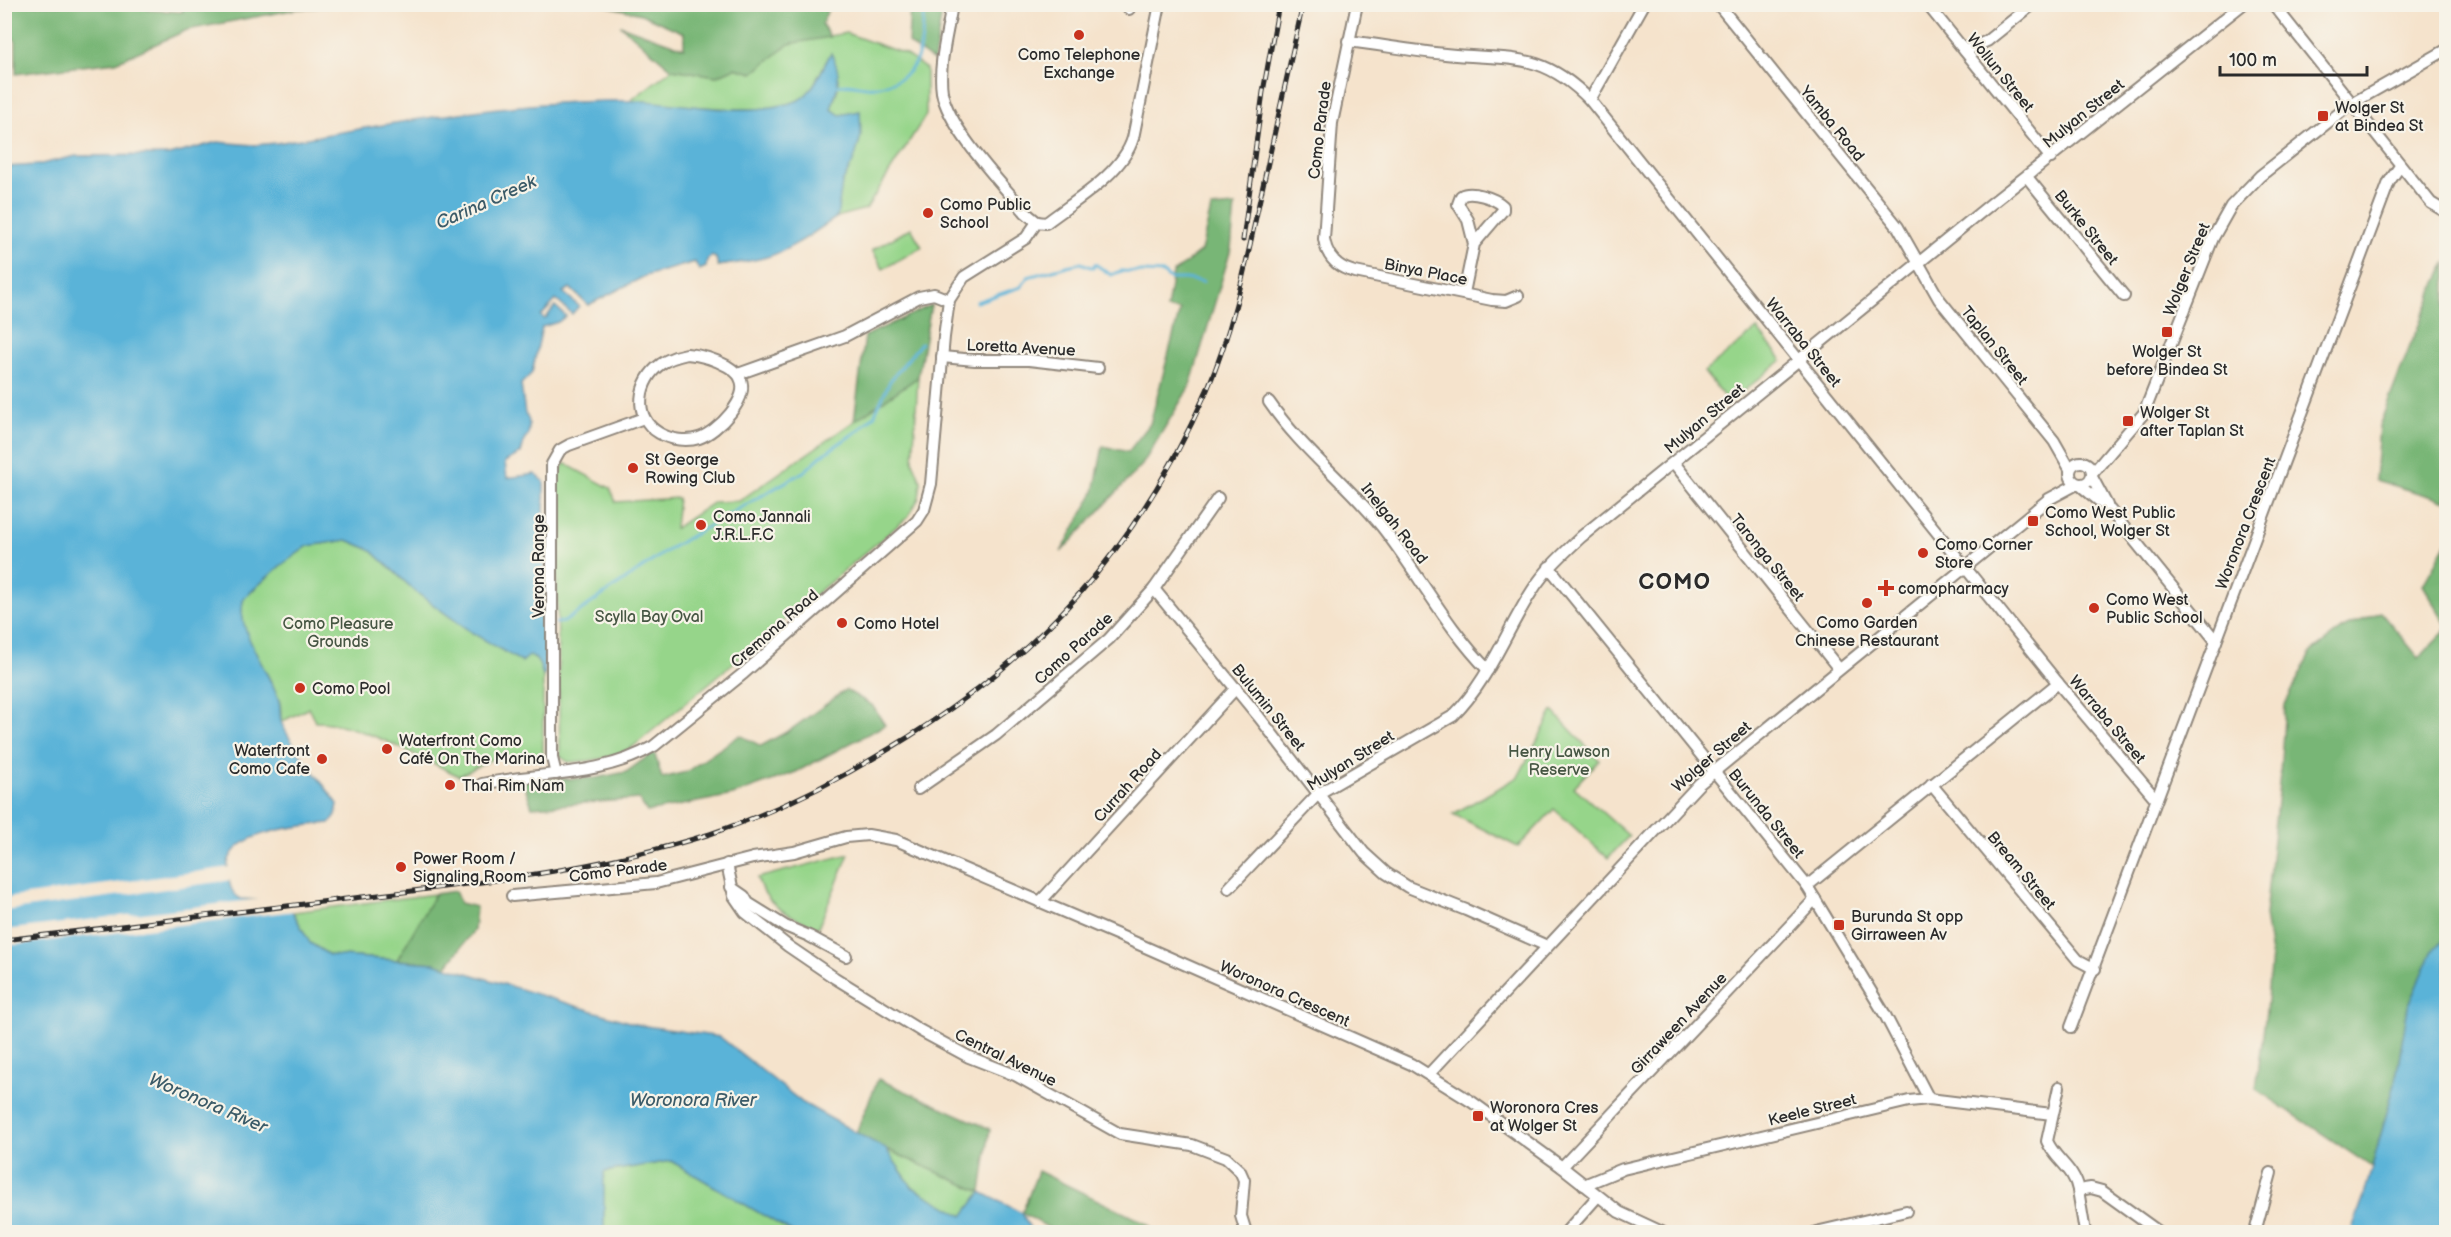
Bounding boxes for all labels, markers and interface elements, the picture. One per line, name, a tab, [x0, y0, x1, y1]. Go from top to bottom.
marker: Como Telephone Exchange	[1072, 28, 1086, 42]
street label: Wollun Street	[1962, 30, 2037, 116]
scale bar	[2220, 39, 2367, 77]
place label: Como Telephone Exchange	[1018, 46, 1141, 83]
text: 100 m	[2229, 50, 2277, 71]
street label: Mulyan Street	[2039, 76, 2128, 153]
street label: Como Parade	[1305, 80, 1336, 180]
street label: Yamba Road	[1795, 82, 1868, 165]
place label: Wolger St at Bindea St	[2335, 99, 2423, 136]
marker: Wolger St at Bindea St	[2316, 109, 2330, 123]
water label: Carina Creek	[433, 171, 541, 234]
street label: Burke Street	[2050, 187, 2122, 269]
place label: Como Public School	[940, 196, 1031, 233]
marker: Como Public School	[921, 206, 935, 220]
street label: Wolger Street	[2160, 220, 2215, 319]
street label: Binya Place	[1382, 255, 1469, 290]
street label: Warraba Street	[1761, 295, 1845, 391]
street label: Taplan Street	[1956, 303, 2031, 389]
marker: Wolger St before Bindea St	[2160, 325, 2174, 339]
street label: Loretta Avenue	[966, 336, 1076, 361]
place label: Wolger St before Bindea St	[2106, 343, 2228, 380]
street label: Mulyan Street	[1661, 380, 1749, 458]
place label: Wolger St after Taplan St	[2140, 404, 2244, 441]
marker: Wolger St after Taplan St	[2121, 414, 2135, 428]
place label: St George Rowing Club	[645, 451, 735, 488]
street label: Woronora Crescent	[2212, 455, 2280, 592]
marker: St George Rowing Club	[626, 461, 640, 475]
street label: Inelgah Road	[1356, 480, 1431, 568]
place label: Como West Public School, Wolger St	[2045, 504, 2176, 541]
place label: Como Jannali J.R.L.F.C	[713, 508, 811, 545]
street label: Taronga Street	[1726, 510, 1808, 605]
street label: Verona Range	[530, 514, 549, 618]
marker: Como West Public School, Wolger St	[2026, 514, 2040, 528]
marker: Como Jannali J.R.L.F.C	[694, 518, 708, 532]
place label: Como Corner Store	[1935, 536, 2033, 573]
marker: Como Corner Store	[1916, 546, 1930, 560]
district label: COMO	[1639, 569, 1711, 596]
place label: comopharmacy	[1898, 580, 2010, 599]
marker: comopharmacy	[1879, 581, 1893, 595]
street label: Cremona Road	[727, 586, 823, 672]
place label: Como West Public School	[2106, 591, 2203, 628]
marker: Como Garden Chinese Restaurant	[1860, 596, 1874, 610]
marker: Como West Public School	[2087, 601, 2101, 615]
park label: Scylla Bay Oval	[595, 608, 703, 627]
street label: Como Parade	[1031, 609, 1117, 689]
place label: Como Garden Chinese Restaurant	[1795, 614, 1939, 651]
park label: Como Pleasure Grounds	[283, 615, 394, 652]
place label: Como Hotel	[854, 615, 939, 634]
marker: Como Hotel	[835, 616, 849, 630]
street label: Bulumin Street	[1227, 661, 1309, 755]
street label: Warraba Street	[2065, 672, 2149, 768]
place label: Como Pool	[312, 680, 390, 699]
marker: Como Pool	[293, 681, 307, 695]
street label: Wolger Street	[1669, 718, 1756, 797]
street label: Mulyan Street	[1304, 727, 1398, 796]
place label: Waterfront Como Café On The Marina	[399, 732, 545, 769]
place label: Waterfront Como Cafe	[229, 742, 310, 779]
marker: Waterfront Como Café On The Marina	[380, 742, 394, 756]
park label: Henry Lawson Reserve	[1508, 743, 1610, 780]
street label: Currah Road	[1090, 745, 1166, 827]
marker: Waterfront Como Cafe	[315, 752, 329, 766]
street label: Burunda Street	[1724, 765, 1808, 863]
place label: Thai Rim Nam	[462, 777, 564, 796]
marker: Thai Rim Nam	[443, 778, 457, 792]
street label: Bream Street	[1983, 828, 2059, 914]
place label: Power Room / Signaling Room	[413, 850, 526, 887]
street label: Como Parade	[568, 856, 669, 887]
marker: Power Room / Signaling Room	[394, 860, 408, 874]
place label: Burunda St opp Girraween Av	[1851, 908, 1963, 945]
marker: Burunda St opp Girraween Av	[1832, 918, 1846, 932]
street label: Woronora Crescent	[1216, 957, 1352, 1032]
street label: Girraween Avenue	[1627, 969, 1732, 1079]
street label: Central Avenue	[951, 1026, 1060, 1091]
water label: Woronora River	[145, 1069, 272, 1138]
water label: Woronora River	[630, 1090, 758, 1111]
street label: Keele Street	[1766, 1090, 1858, 1131]
place label: Woronora Cres at Wolger St	[1490, 1099, 1599, 1136]
marker: Woronora Cres at Wolger St	[1471, 1109, 1485, 1123]

